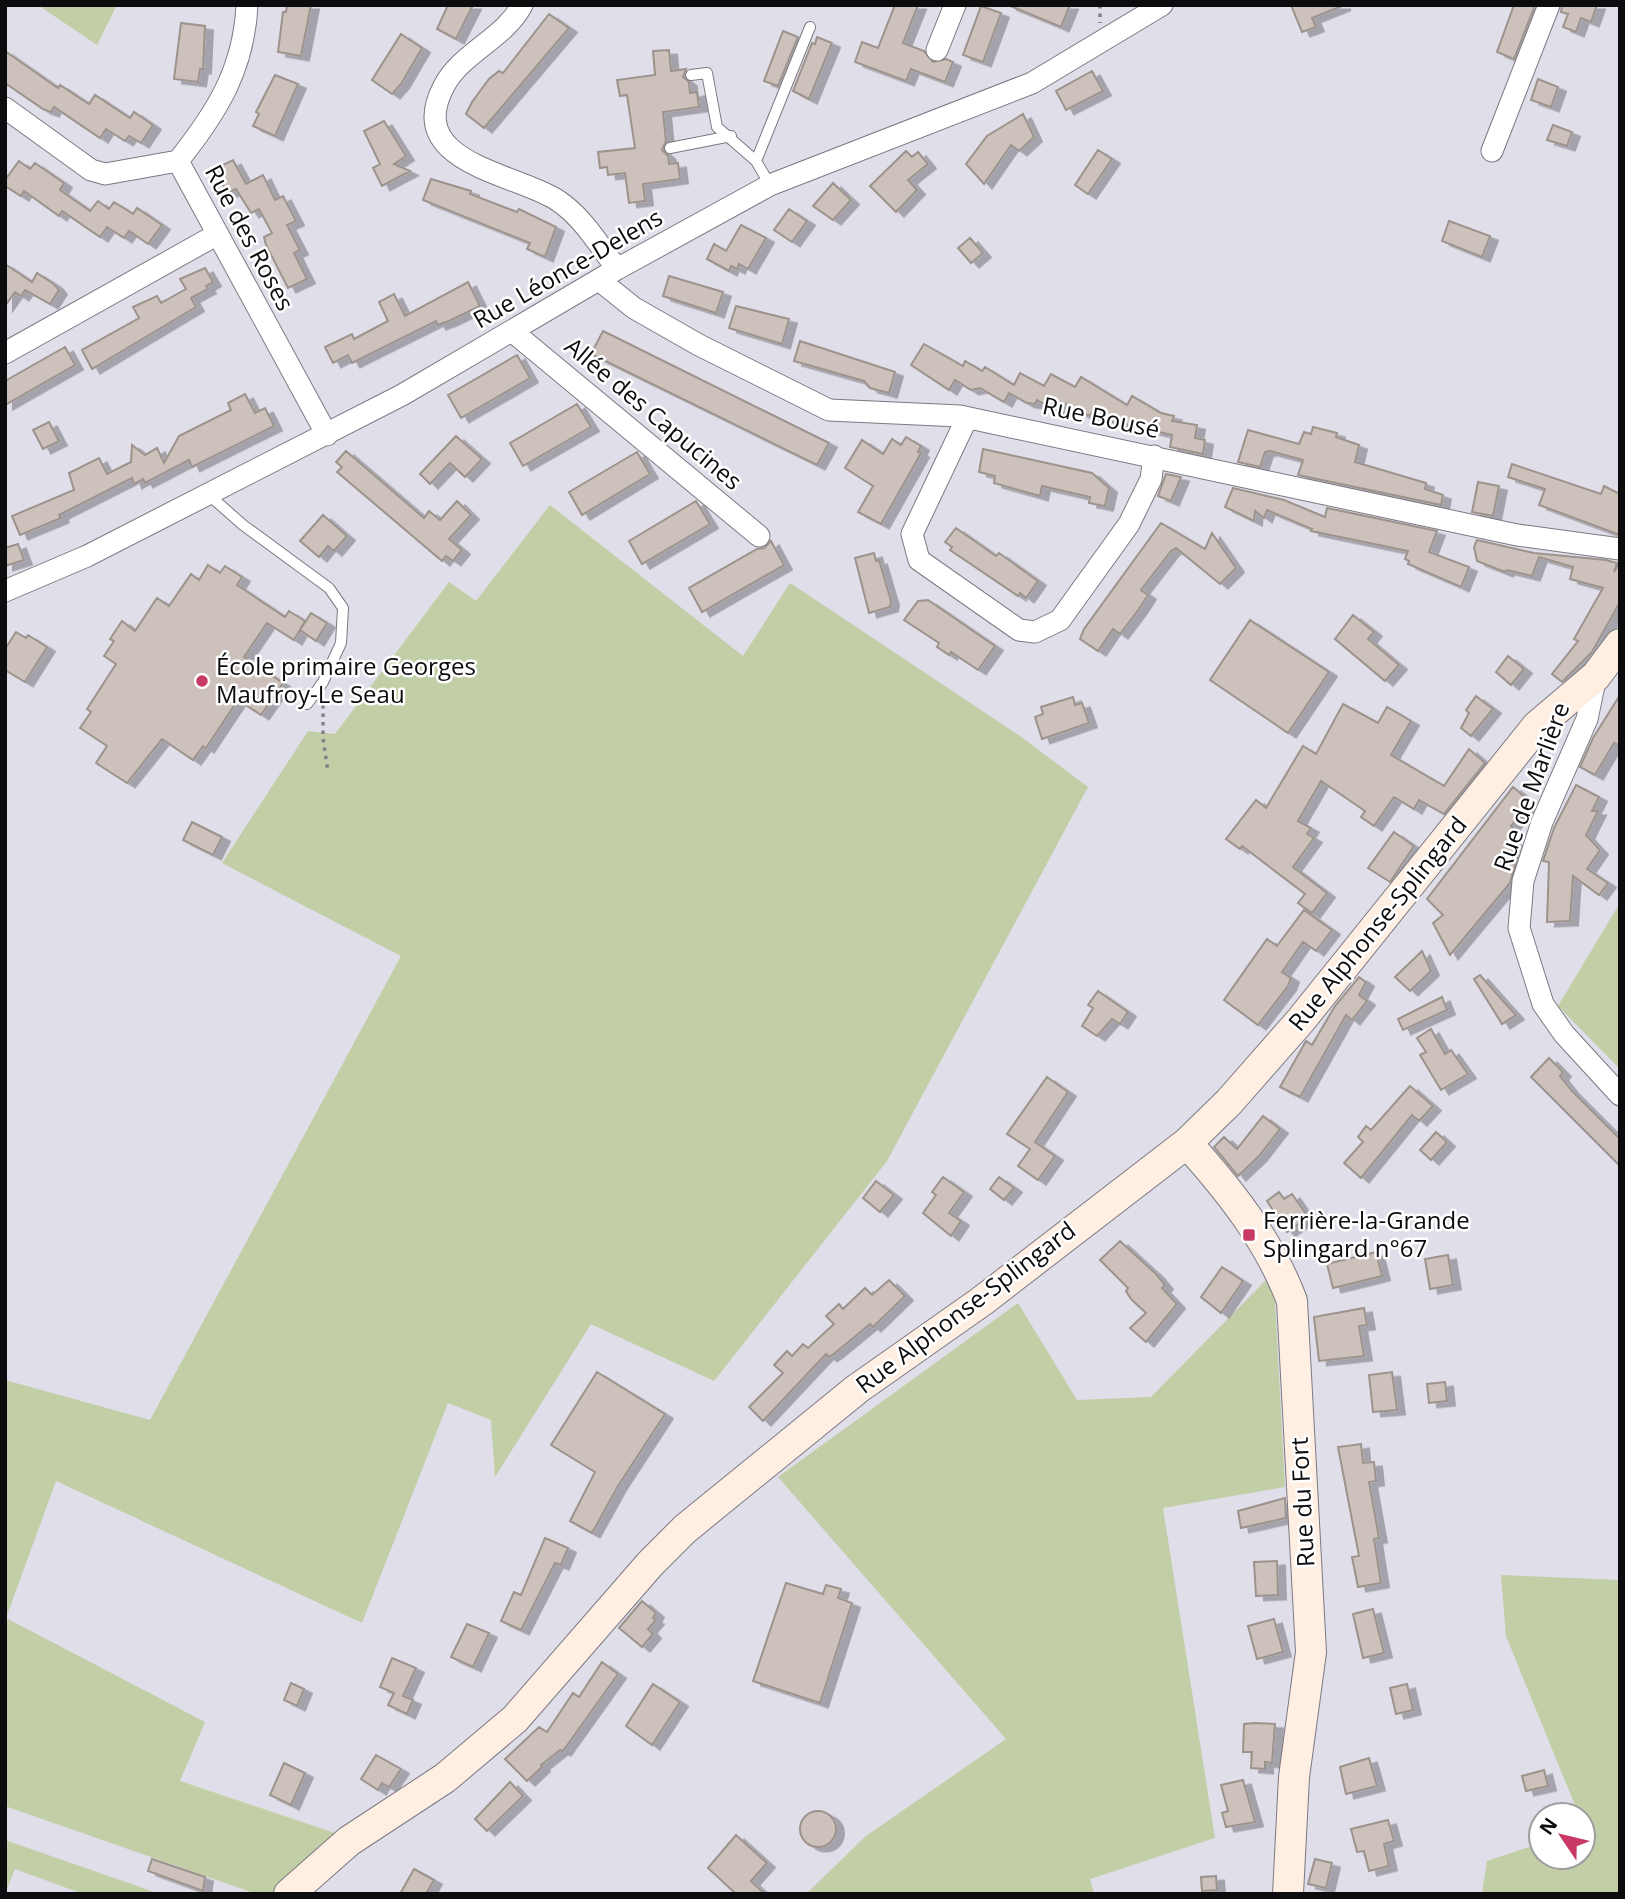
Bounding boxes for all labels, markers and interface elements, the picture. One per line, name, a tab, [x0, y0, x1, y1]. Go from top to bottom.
street label: Rue des Roses	[198, 159, 303, 316]
street label: Rue Léonce-Delens	[466, 200, 668, 335]
street label: Allée des Capucines	[559, 329, 749, 497]
street label: Rue Bousé	[1040, 388, 1163, 445]
place label: École primaire Georges Maufroy-Le Seau	[216, 649, 476, 710]
marker: École primaire Georges Maufroy-Le Seau	[194, 673, 210, 689]
street label: Rue de Marlière	[1485, 698, 1576, 875]
street label: Rue Alphonse-Splingard	[1280, 809, 1474, 1037]
place label: Ferrière-la-Grande Splingard n°67	[1263, 1203, 1470, 1264]
street label: Rue Alphonse-Splingard	[848, 1213, 1082, 1400]
marker: Ferrière-la-Grande Splingard n°67	[1241, 1227, 1257, 1243]
street label: Rue du Fort	[1282, 1436, 1321, 1568]
north arrow	[1527, 1801, 1597, 1871]
text: N	[1533, 1812, 1563, 1840]

